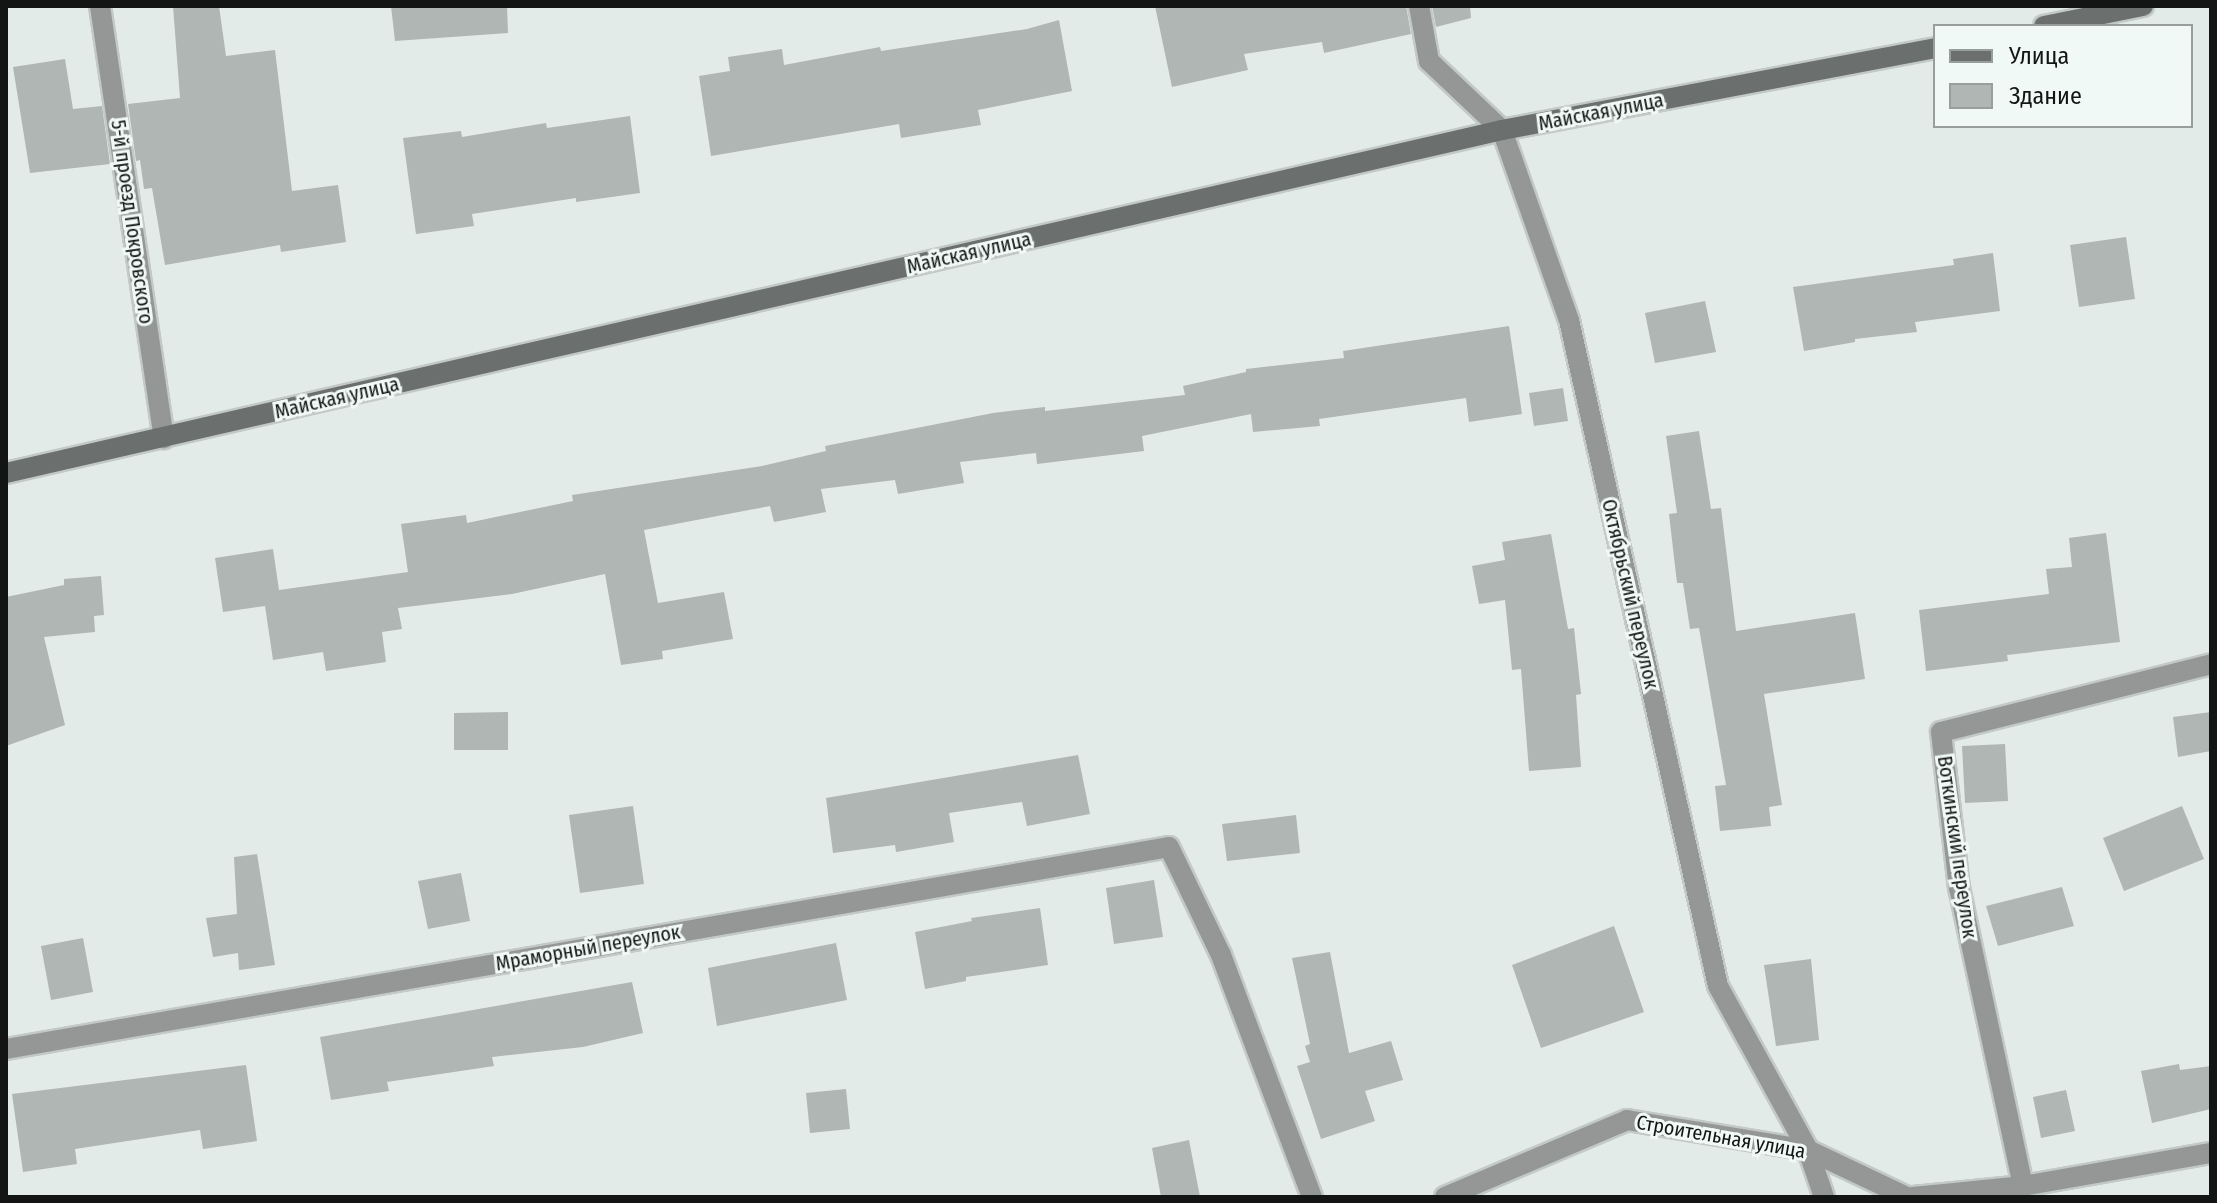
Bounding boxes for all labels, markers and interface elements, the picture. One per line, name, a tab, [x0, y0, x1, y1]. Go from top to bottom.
legend	[1933, 24, 2193, 128]
text: Улица	[2009, 42, 2069, 70]
text: Здание	[2009, 82, 2082, 110]
street label: Майская улица	[1536, 88, 1666, 136]
street label: 5-й проезд Покровского	[106, 118, 158, 326]
street label: Майская улица	[904, 227, 1034, 279]
street label: Майская улица	[272, 372, 402, 424]
street label: Октябрьский переулок	[1597, 497, 1663, 691]
street label: Воткинский переулок	[1932, 754, 1982, 940]
street label: Мраморный переулок	[494, 920, 682, 976]
street label: Строительная улица	[1635, 1110, 1807, 1164]

